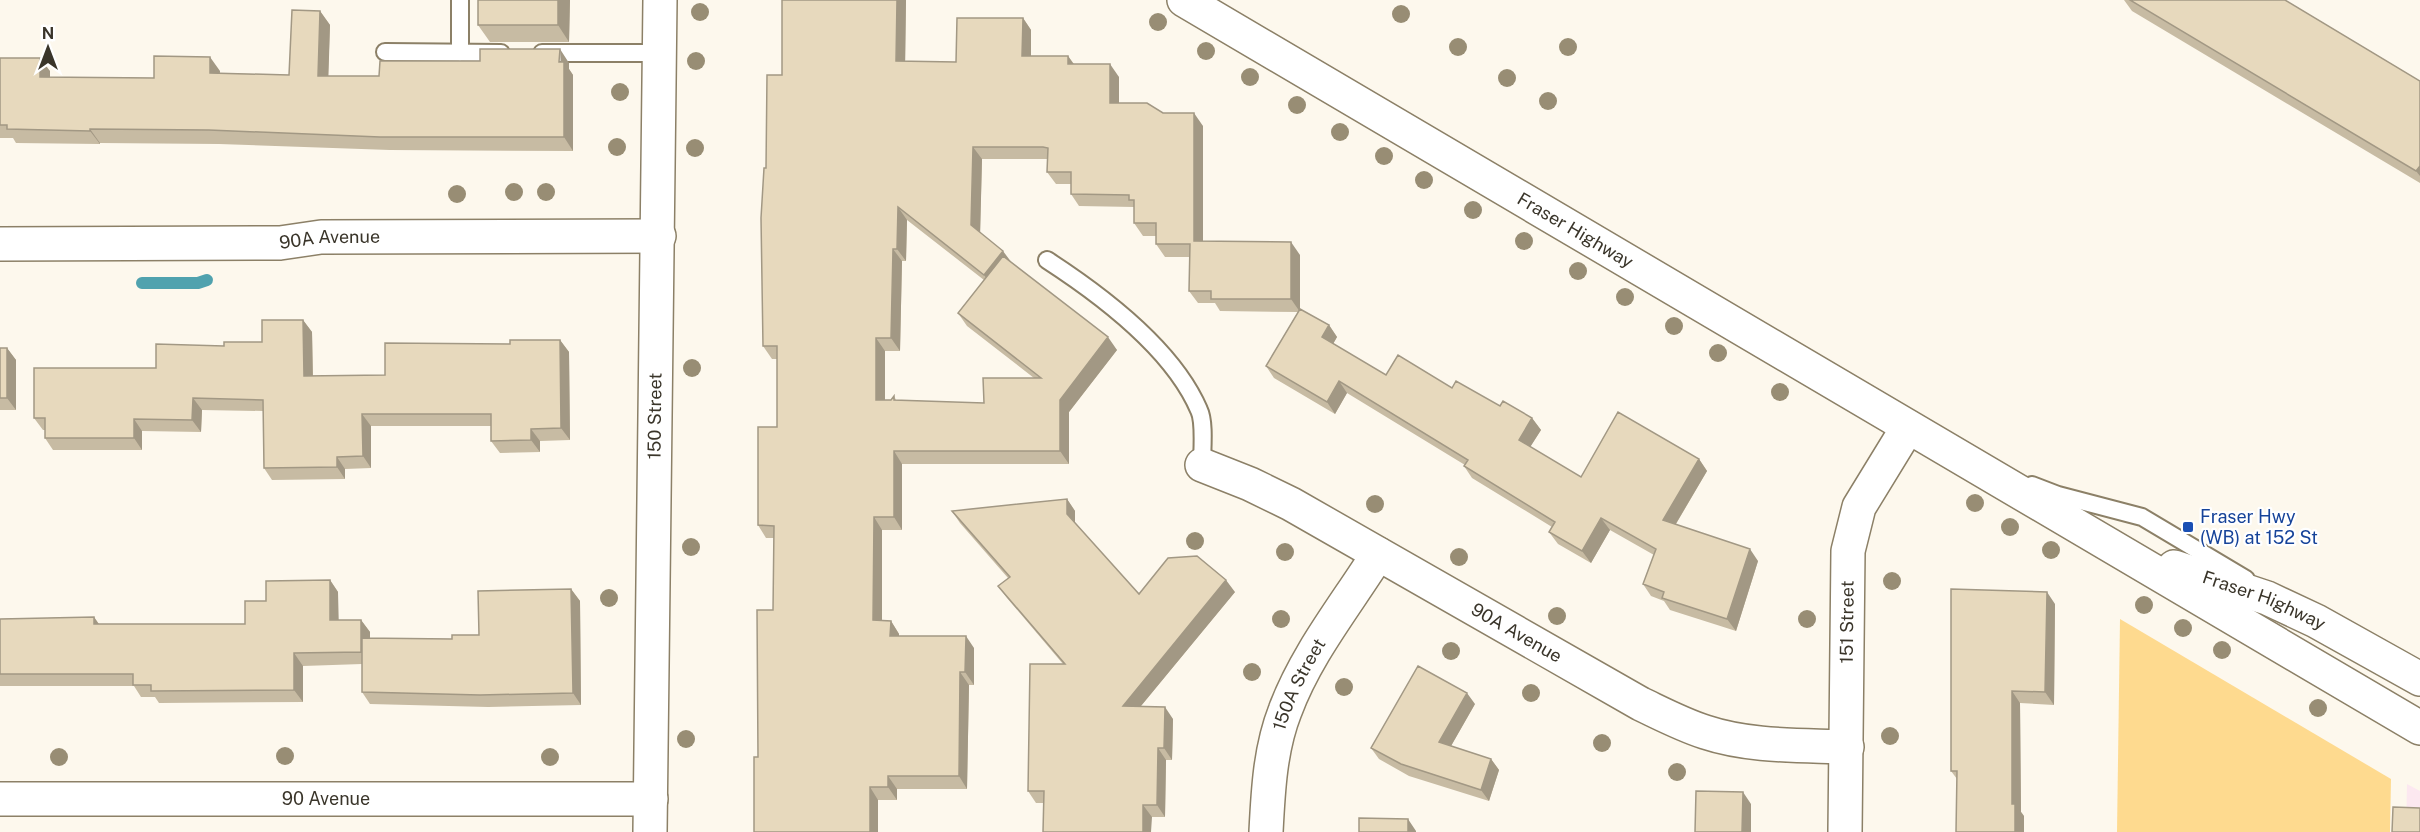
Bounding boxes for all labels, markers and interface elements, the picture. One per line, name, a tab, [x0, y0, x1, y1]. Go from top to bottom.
north arrow	[18, 18, 78, 78]
text: N	[42, 24, 54, 43]
street label: Fraser Highway	[1514, 188, 1637, 272]
street label: 90A Avenue	[278, 226, 380, 253]
street label: 150 Street	[643, 372, 666, 460]
place label: Fraser Hwy (WB) at 152 St	[2200, 506, 2318, 548]
marker: Fraser Hwy (WB) at 152 St	[2181, 520, 2195, 534]
street label: Fraser Highway	[2200, 566, 2330, 634]
street label: 151 Street	[1836, 580, 1858, 664]
street label: 90A Avenue	[1468, 598, 1566, 667]
street label: 150A Street	[1268, 634, 1330, 733]
street label: 90 Avenue	[282, 788, 370, 809]

